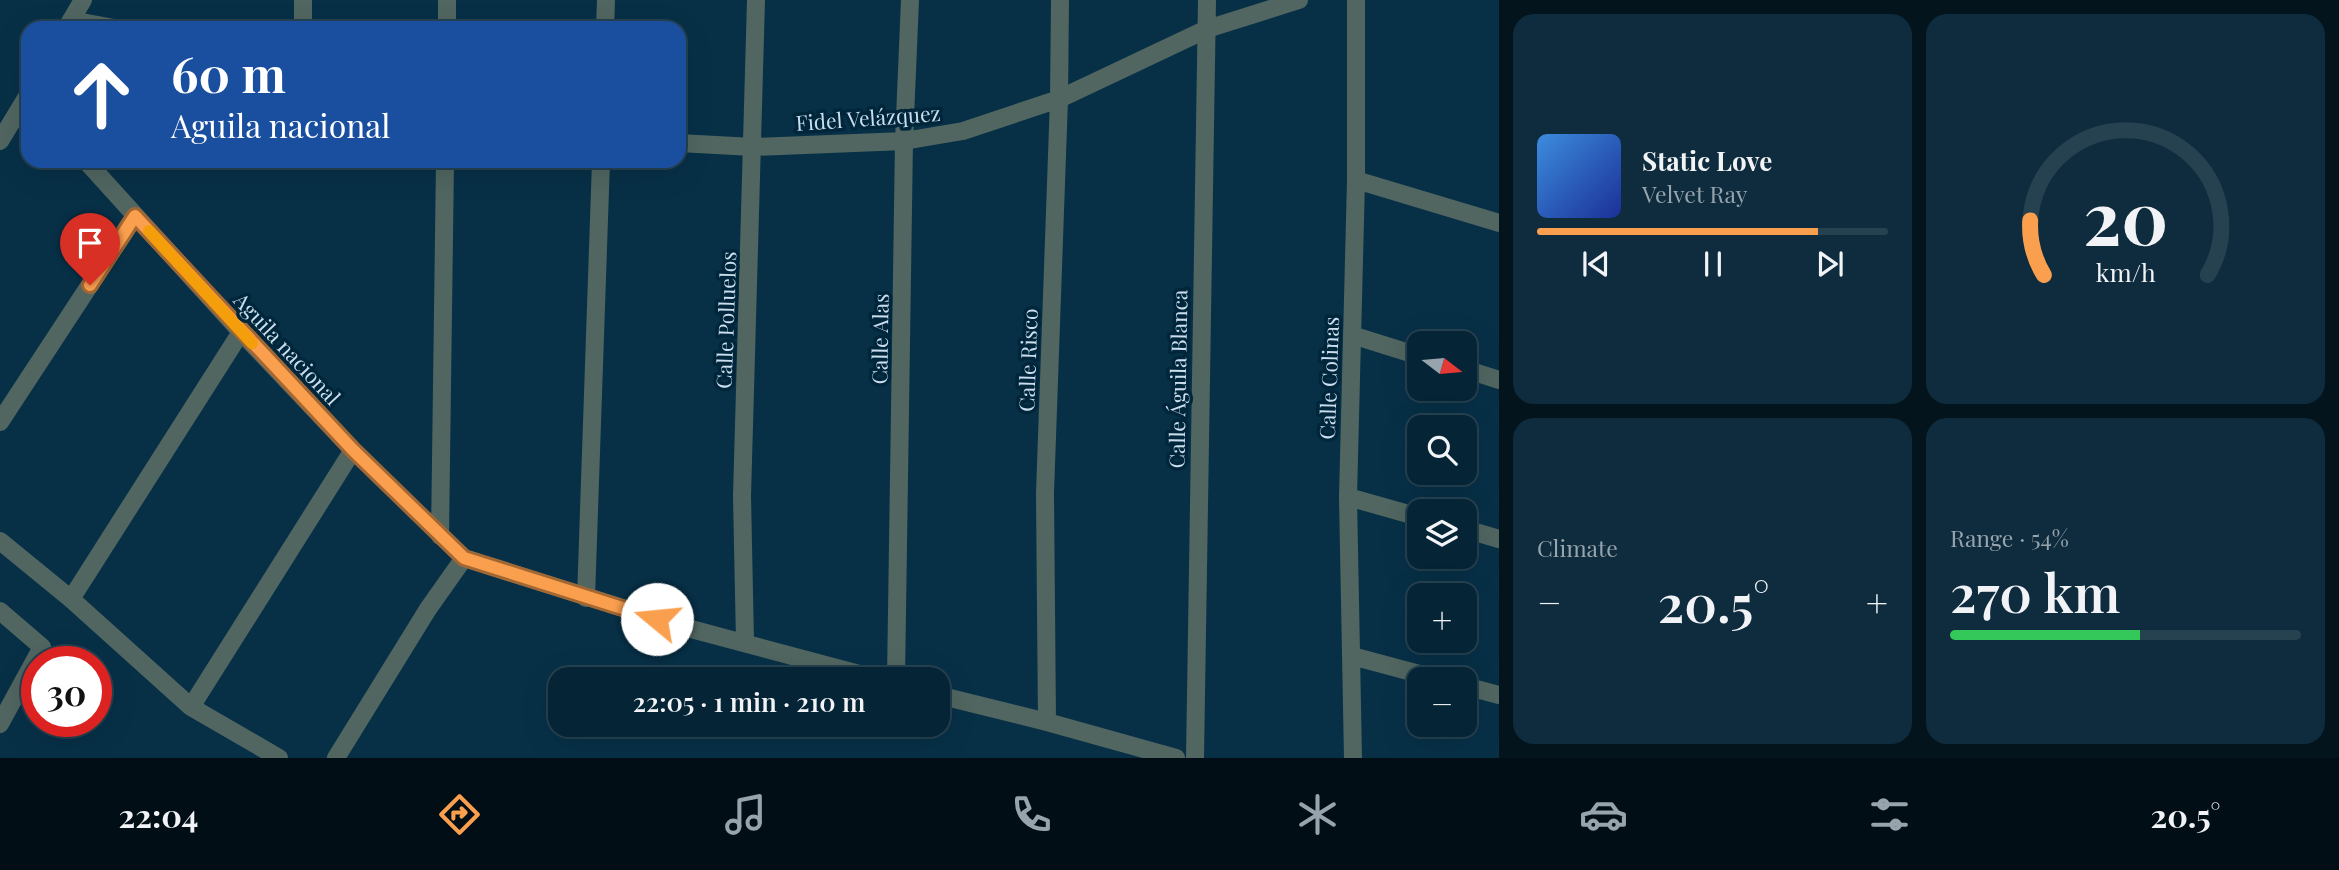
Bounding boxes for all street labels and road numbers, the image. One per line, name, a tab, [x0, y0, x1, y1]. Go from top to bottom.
street label: Fidel Velázquez	[795, 98, 941, 136]
street label: Calle Polluelos	[709, 251, 741, 389]
street label: Aguila nacional	[228, 285, 347, 410]
street label: Calle Águila Blanca	[1161, 289, 1193, 468]
street label: Calle Alas	[864, 293, 894, 385]
street label: Calle Risco	[1011, 308, 1043, 412]
street label: Calle Colinas	[1312, 316, 1344, 440]

